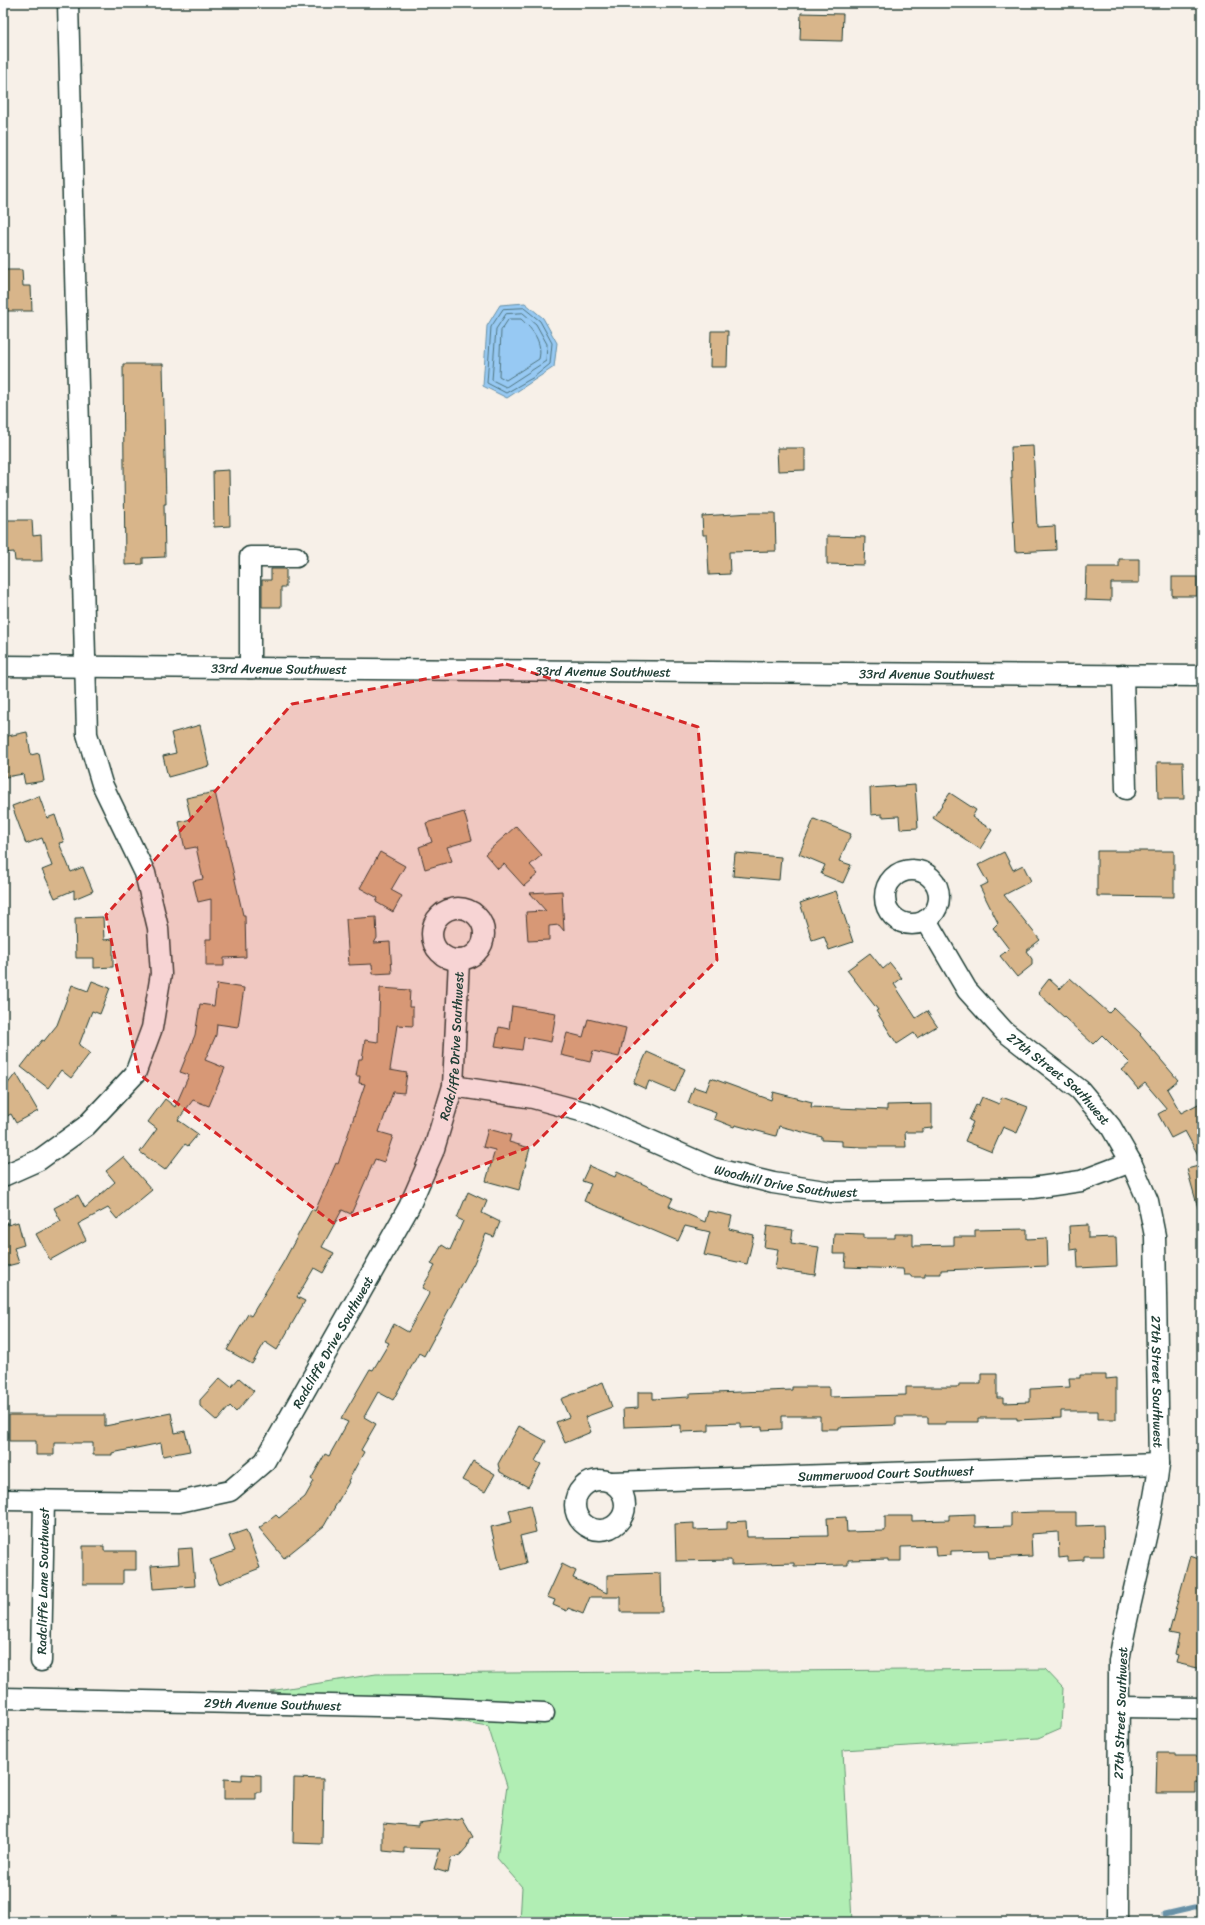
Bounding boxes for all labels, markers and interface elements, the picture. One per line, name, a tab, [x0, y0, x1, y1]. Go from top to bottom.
street label: 33rd Avenue Southwest	[211, 657, 347, 681]
street label: 33rd Avenue Southwest	[535, 659, 671, 684]
street label: 33rd Avenue Southwest	[859, 662, 995, 686]
street label: Radcliffe Drive Southwest	[432, 971, 470, 1123]
street label: 27th Street Southwest	[1002, 1026, 1116, 1131]
street label: Woodhill Drive Southwest	[712, 1158, 858, 1204]
street label: Radcliffe Drive Southwest	[286, 1271, 380, 1413]
street label: 27th Street Southwest	[1144, 1315, 1170, 1448]
street label: Summerwood Court Southwest	[797, 1459, 975, 1488]
street label: Radcliffe Lane Southwest	[30, 1507, 56, 1655]
street label: 27th Street Southwest	[1107, 1646, 1134, 1780]
street label: 29th Avenue Southwest	[204, 1691, 342, 1717]

